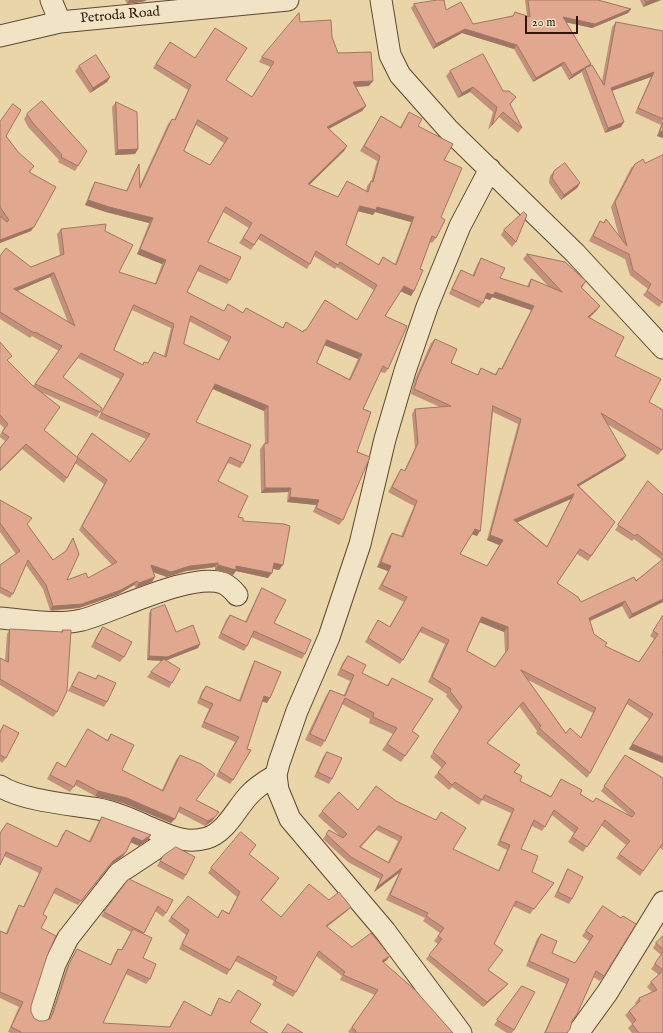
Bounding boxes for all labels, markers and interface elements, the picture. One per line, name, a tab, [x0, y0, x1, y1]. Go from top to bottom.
street label: Petroda Road	[79, 4, 161, 28]
scale bar	[527, 8, 580, 34]
text: 20 m	[532, 15, 555, 30]

